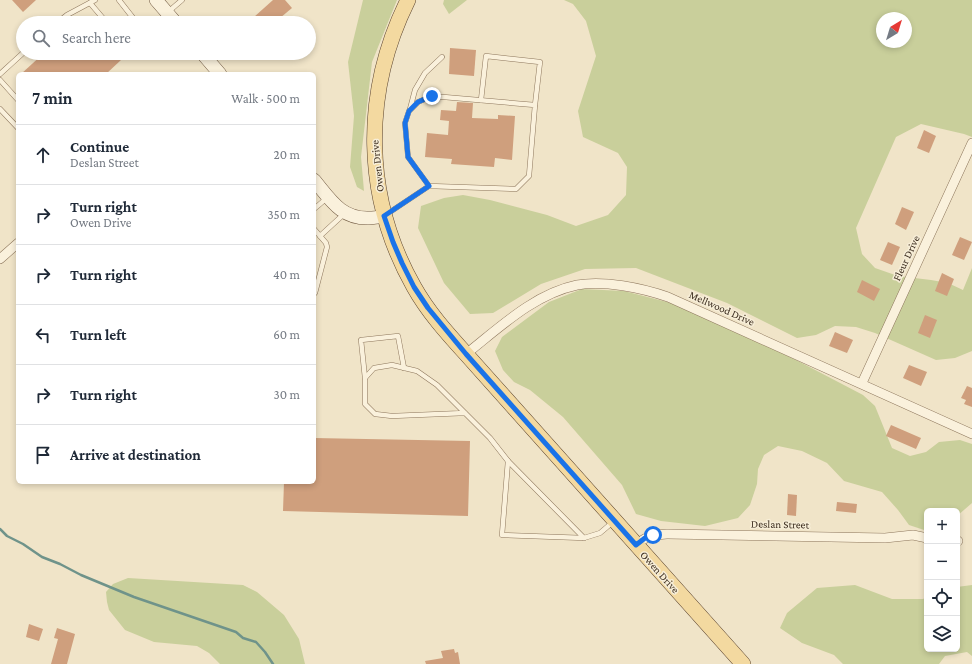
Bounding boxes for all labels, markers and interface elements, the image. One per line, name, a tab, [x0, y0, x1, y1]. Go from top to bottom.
north arrow	[876, 12, 912, 48]
search box	[16, 16, 316, 60]
icon: search	[30, 27, 52, 49]
text: Search here	[62, 30, 131, 46]
route end	[423, 87, 441, 105]
text: 7 min	[32, 89, 73, 108]
text: Walk · 500 m	[231, 91, 300, 106]
text: Continue	[70, 139, 129, 155]
street label: Owen Drive	[368, 139, 386, 193]
icon: ahead	[32, 144, 54, 166]
text: 20 m	[274, 147, 300, 162]
text: Deslan Street	[70, 155, 139, 170]
text: Turn right	[70, 199, 137, 215]
icon: right	[32, 204, 54, 226]
text: 350 m	[267, 207, 300, 222]
text: Owen Drive	[70, 215, 132, 230]
street label: Fleur Drive	[890, 233, 922, 283]
icon: right	[32, 264, 54, 286]
text: Turn right	[70, 267, 137, 283]
text: 40 m	[273, 267, 300, 282]
street label: Mellwood Drive	[687, 288, 757, 328]
icon: left	[32, 324, 54, 346]
text: Turn left	[70, 327, 126, 343]
text: 60 m	[273, 327, 300, 342]
icon: right	[32, 384, 54, 406]
text: Turn right	[70, 387, 137, 403]
text: 30 m	[274, 387, 300, 402]
icon: arrive	[32, 444, 54, 466]
text: Arrive at destination	[70, 447, 201, 463]
map controls	[924, 508, 960, 652]
button: +	[924, 508, 960, 544]
street label: Deslan Street	[751, 517, 810, 531]
route start	[644, 526, 662, 544]
button: −	[924, 544, 960, 580]
street label: Owen Drive	[638, 549, 682, 595]
button: locate	[924, 580, 960, 616]
button: layers	[924, 616, 960, 652]

